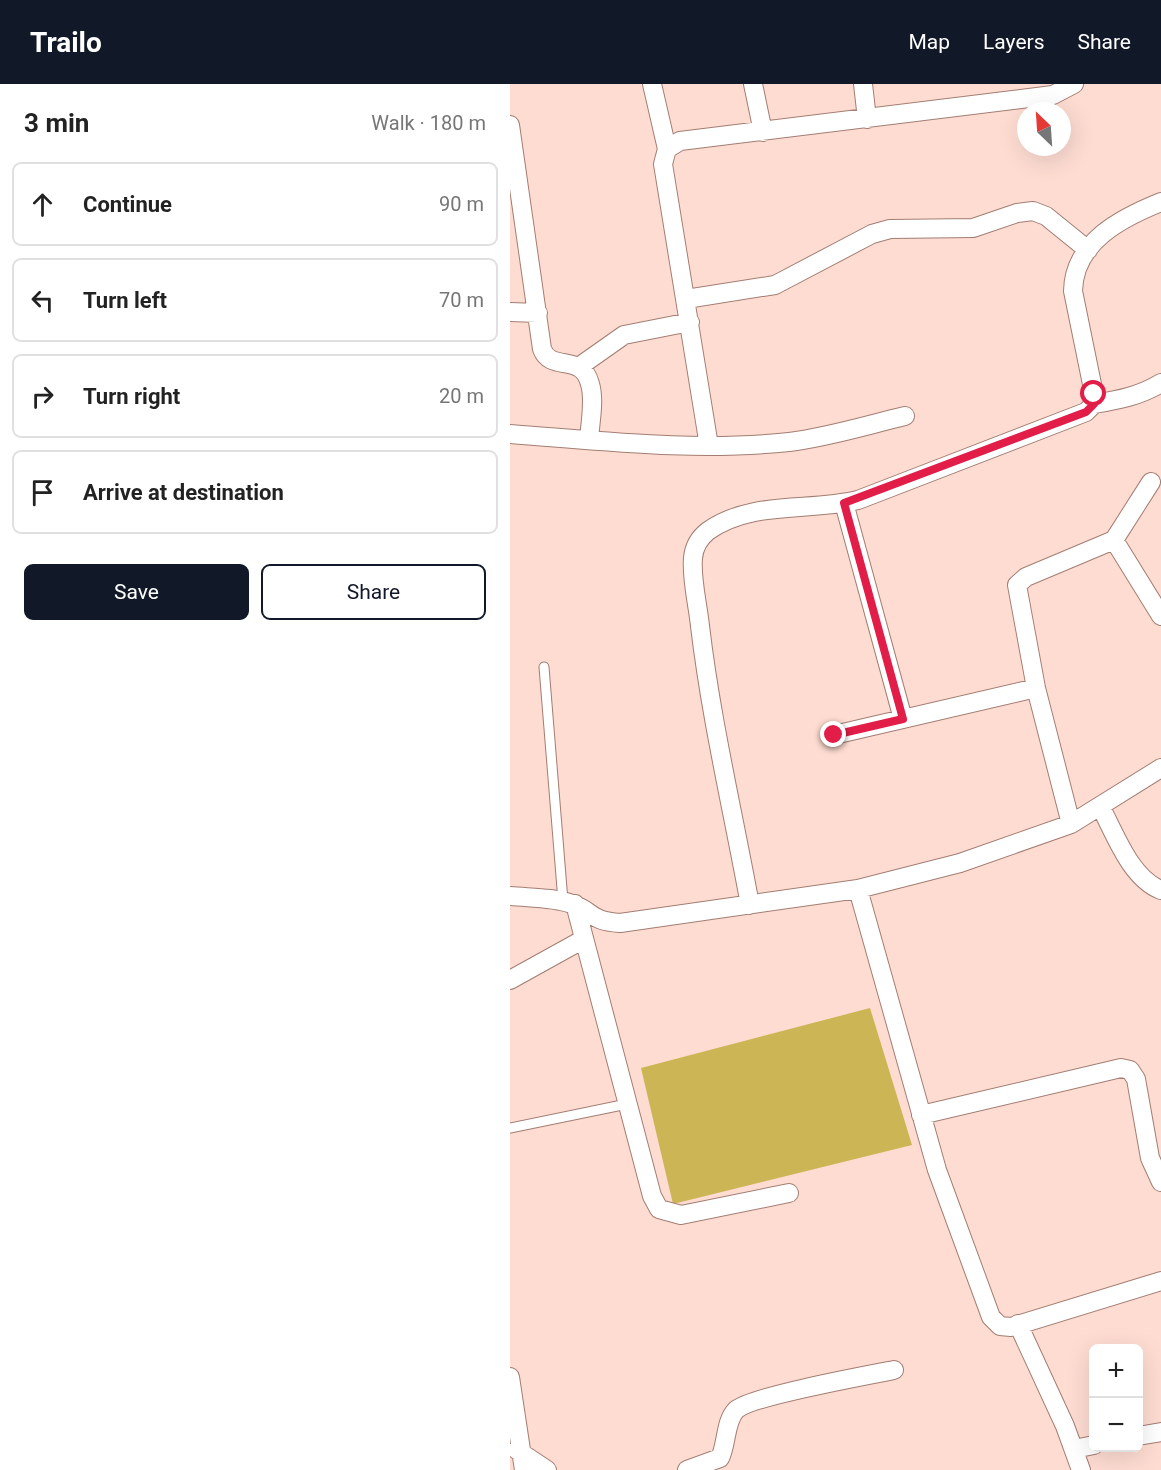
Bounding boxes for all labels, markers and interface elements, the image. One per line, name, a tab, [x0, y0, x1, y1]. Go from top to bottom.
text: Trailo	[30, 26, 102, 59]
text: Map	[908, 30, 950, 54]
text: Layers	[983, 30, 1044, 54]
text: Share	[1077, 30, 1131, 54]
north arrow	[1017, 102, 1071, 156]
text: 3 min	[24, 108, 89, 138]
text: Walk · 180 m	[371, 111, 486, 135]
icon: ahead	[26, 188, 59, 221]
text: Continue	[83, 192, 172, 217]
text: 90 m	[439, 192, 484, 216]
icon: left	[26, 284, 59, 317]
text: Turn left	[83, 288, 167, 313]
text: 70 m	[439, 288, 484, 312]
icon: right	[26, 380, 59, 413]
route start	[1080, 380, 1106, 406]
text: Turn right	[83, 384, 180, 409]
text: 20 m	[439, 384, 484, 408]
icon: arrive	[26, 476, 59, 509]
text: Arrive at destination	[83, 480, 284, 505]
button: Save	[24, 564, 249, 620]
button: Share	[261, 564, 486, 620]
route end	[820, 721, 846, 747]
map controls	[1089, 1344, 1143, 1452]
button: +	[1089, 1344, 1143, 1398]
button: −	[1089, 1398, 1143, 1452]

